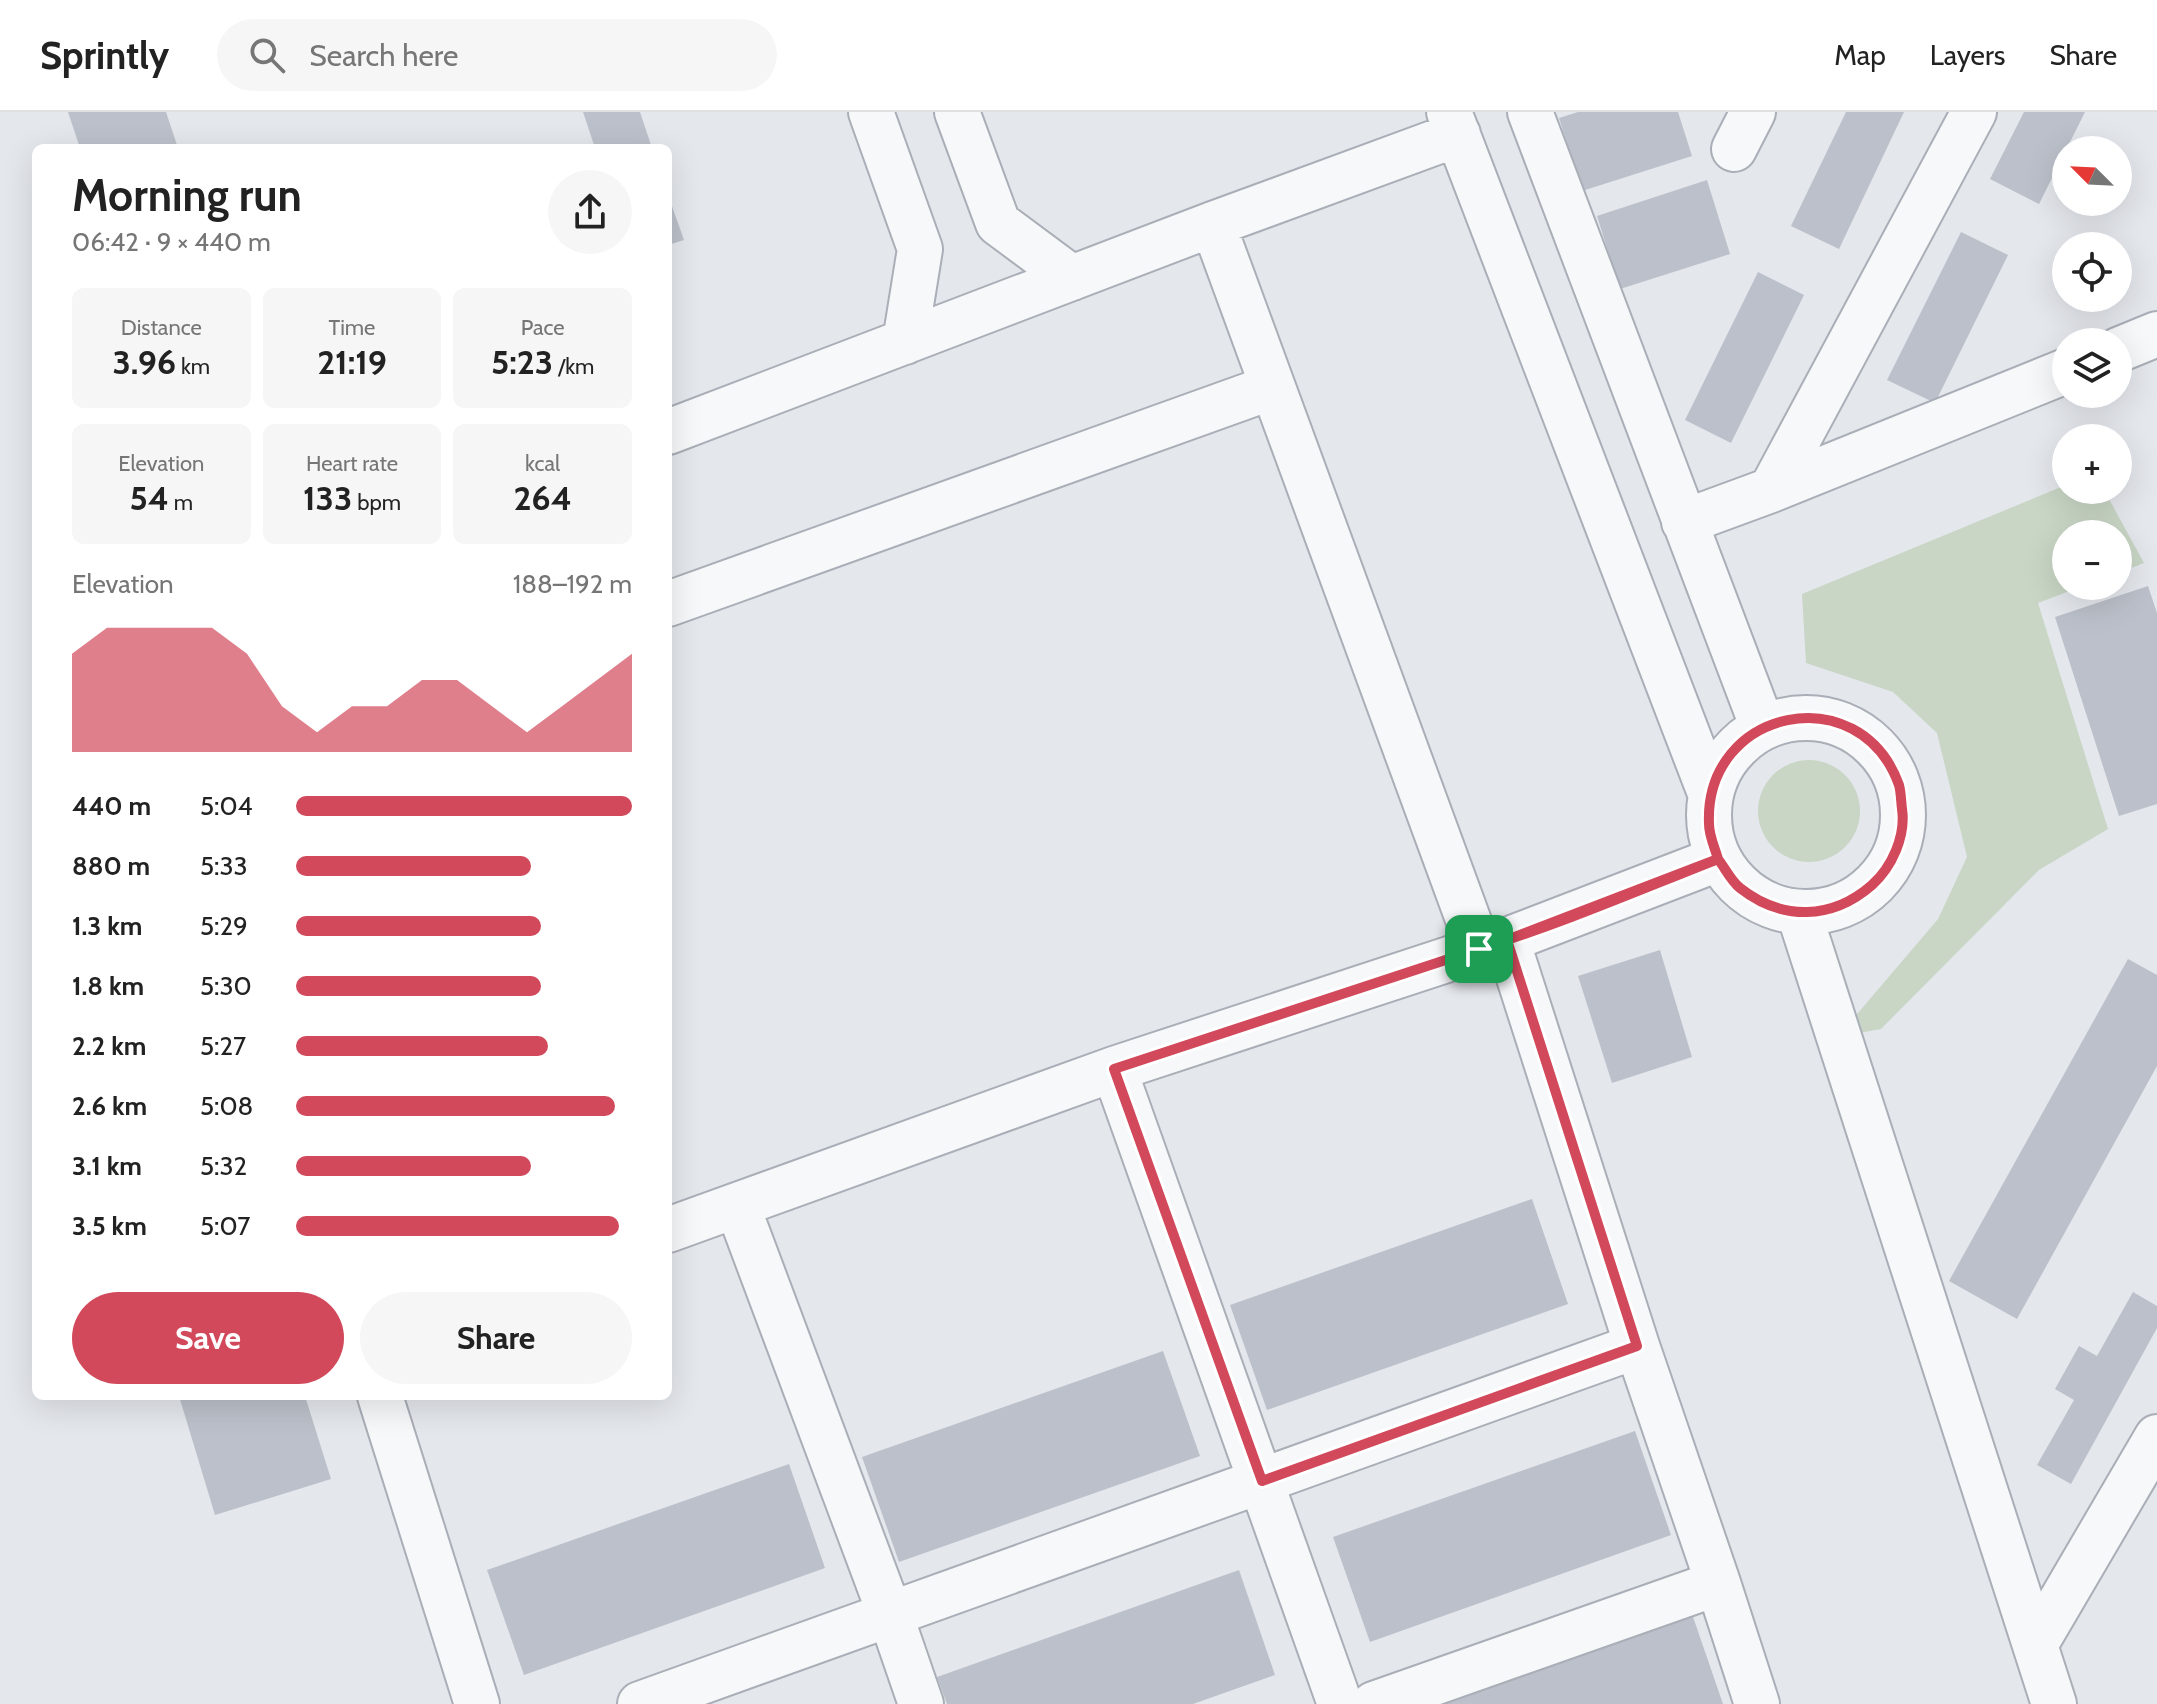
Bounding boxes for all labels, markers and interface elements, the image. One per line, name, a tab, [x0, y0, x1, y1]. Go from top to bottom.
search box	[217, 19, 777, 91]
text: Sprintly	[40, 32, 169, 79]
icon: search	[245, 33, 289, 77]
text: Search here	[309, 37, 458, 74]
text: Map	[1834, 38, 1886, 72]
text: Layers	[1930, 38, 2005, 72]
text: Share	[2049, 38, 2117, 72]
north arrow	[2052, 136, 2132, 216]
map controls	[2052, 136, 2132, 600]
text: Morning run	[72, 169, 302, 222]
button: share	[548, 170, 632, 254]
text: 06:42 · 9 × 440 m	[72, 226, 271, 258]
button: locate	[2052, 232, 2132, 312]
text: Distance	[121, 314, 202, 341]
text: Time	[329, 314, 375, 341]
text: Pace	[521, 314, 565, 341]
button: layers	[2052, 328, 2132, 408]
text: 3.96	[112, 341, 176, 383]
text: 21:19	[317, 341, 387, 383]
text: 5:23	[491, 341, 553, 383]
text: km	[176, 353, 210, 380]
text: /km	[553, 353, 594, 380]
button: +	[2052, 424, 2132, 504]
text: Elevation	[118, 450, 204, 477]
text: Heart rate	[306, 450, 398, 477]
text: kcal	[525, 450, 560, 477]
text: 54	[130, 477, 169, 519]
text: 133	[303, 477, 352, 519]
text: 264	[514, 477, 572, 519]
text: m	[169, 489, 193, 516]
text: bpm	[352, 489, 401, 516]
button: −	[2052, 520, 2132, 600]
text: Elevation	[72, 568, 174, 600]
text: 188–192 m	[513, 568, 632, 600]
text: 440 m	[72, 790, 151, 822]
text: 5:04	[200, 790, 253, 822]
text: 880 m	[72, 850, 150, 882]
text: 5:33	[200, 850, 248, 882]
text: 1.3 km	[72, 910, 142, 942]
text: 5:29	[200, 910, 248, 942]
pin	[1445, 915, 1513, 983]
icon: arrive	[1457, 927, 1501, 971]
text: 1.8 km	[72, 970, 144, 1002]
text: 5:30	[200, 970, 252, 1002]
text: 2.2 km	[72, 1030, 146, 1062]
text: 5:27	[200, 1030, 246, 1062]
text: 2.6 km	[72, 1090, 147, 1122]
text: 5:08	[200, 1090, 253, 1122]
text: 3.1 km	[72, 1150, 142, 1182]
text: 5:32	[200, 1150, 247, 1182]
text: 3.5 km	[72, 1210, 147, 1242]
text: 5:07	[200, 1210, 250, 1242]
button: Save	[72, 1292, 344, 1384]
button: Share	[360, 1292, 632, 1384]

